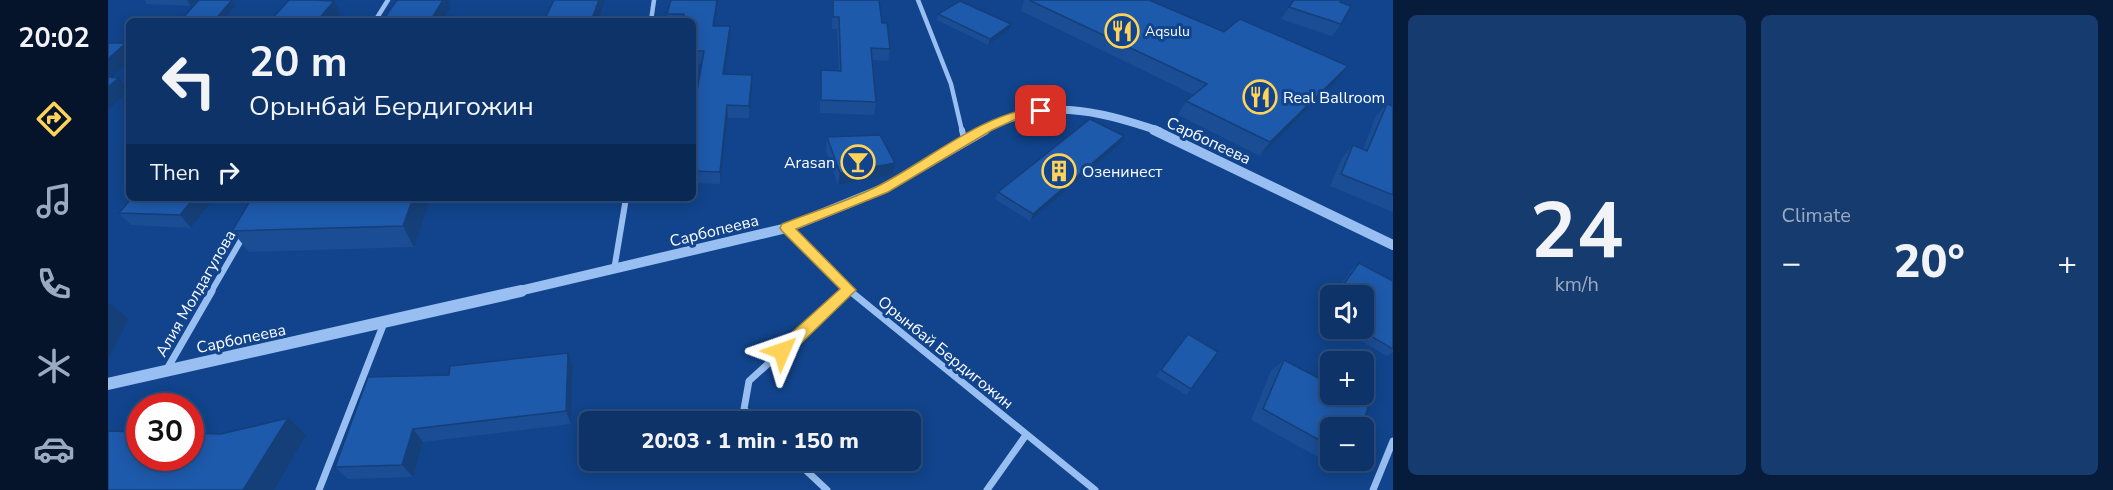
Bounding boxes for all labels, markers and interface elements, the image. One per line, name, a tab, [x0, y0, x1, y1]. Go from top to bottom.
restaurant icon: Aqsulu	[1104, 13, 1140, 49]
text: 20:02	[18, 20, 90, 57]
place label: Aqsulu	[1145, 22, 1190, 41]
text: 20 m	[249, 34, 348, 91]
icon: left	[150, 42, 228, 120]
restaurant icon: Real Ballroom	[1242, 79, 1278, 115]
pin	[1015, 85, 1066, 136]
place label: Real Ballroom	[1283, 87, 1385, 109]
text: Орынбай Бердигожин	[249, 88, 534, 125]
icon: arrive	[1024, 94, 1057, 127]
icon: directions	[33, 98, 75, 140]
street label: Сарбопеева	[1163, 112, 1254, 170]
bar icon: Arasan	[840, 144, 876, 180]
place label: Arasan	[784, 152, 835, 174]
building icon: Озенинест	[1041, 153, 1077, 189]
icon: right	[212, 156, 245, 189]
text: Then	[150, 158, 200, 188]
place label: Озенинест	[1082, 161, 1163, 183]
text: 24	[1530, 178, 1624, 285]
icon: music	[33, 180, 75, 222]
text: Climate	[1782, 202, 1851, 229]
street label: Сарбопеева	[667, 209, 761, 253]
street label: Алия Молдагулова	[151, 226, 241, 361]
text: 20°	[1894, 232, 1965, 293]
text: −	[1782, 241, 1801, 286]
text: +	[2057, 241, 2077, 286]
icon: phone	[33, 263, 75, 305]
text: km/h	[1555, 271, 1599, 298]
map controls	[1320, 285, 1374, 471]
button: sound	[1320, 285, 1374, 339]
street label: Орынбай Бердигожин	[873, 291, 1018, 414]
street label: Сарбопеева	[194, 319, 288, 359]
position arrow	[750, 319, 814, 383]
icon: climate	[33, 345, 75, 387]
button: +	[1320, 351, 1374, 405]
speed limit sign: 30	[126, 393, 204, 471]
button: −	[1320, 417, 1374, 471]
text: 20:03 · 1 min · 150 m	[641, 426, 859, 456]
icon: car	[33, 428, 75, 470]

